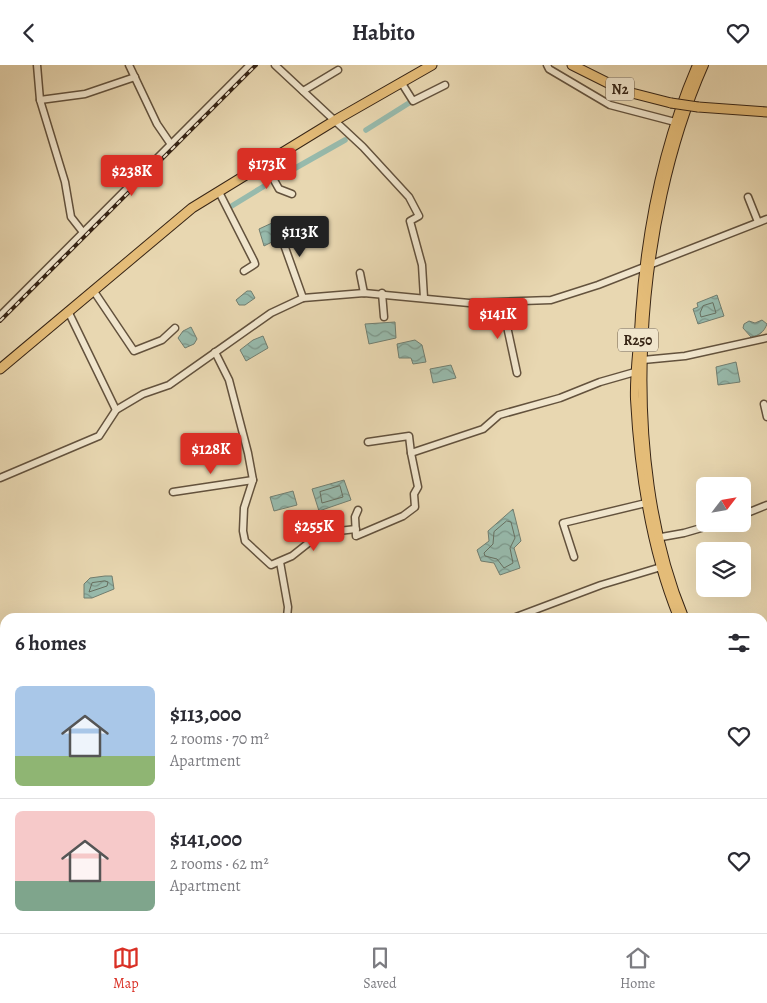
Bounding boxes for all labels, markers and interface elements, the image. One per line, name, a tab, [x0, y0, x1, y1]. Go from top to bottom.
text: Habito	[352, 18, 415, 48]
icon: back	[15, 19, 43, 47]
icon: heart	[724, 19, 752, 47]
road number: N2	[606, 77, 634, 101]
pin: $173K	[232, 147, 302, 190]
text: $173K	[248, 153, 286, 175]
pin: $238K	[97, 155, 167, 197]
text: $238K	[112, 160, 152, 182]
pin: $113K	[265, 215, 335, 258]
text: $113K	[282, 221, 318, 243]
pin: $141K	[463, 297, 533, 340]
text: $141K	[480, 303, 516, 325]
road number: R250	[618, 329, 658, 351]
pin: $128K	[176, 433, 246, 475]
text: $128K	[191, 438, 231, 460]
north arrow	[696, 477, 751, 533]
map controls	[696, 477, 751, 597]
pin: $255K	[279, 509, 349, 552]
text: $255K	[294, 515, 334, 537]
button: layers	[696, 542, 751, 597]
text: 6 homes	[15, 629, 87, 657]
icon: filters	[725, 629, 753, 657]
text: $113,000	[170, 700, 241, 728]
icon: home	[55, 706, 115, 766]
icon: heart	[725, 722, 753, 750]
text: 2 rooms · 70 m²	[170, 728, 269, 750]
text: Apartment	[170, 750, 241, 772]
text: $141,000	[170, 825, 242, 853]
icon: home	[55, 831, 115, 891]
icon: heart	[725, 847, 753, 875]
text: 2 rooms · 62 m²	[170, 853, 269, 875]
text: Apartment	[170, 875, 241, 897]
tab: Map	[112, 944, 140, 993]
tab: Saved	[363, 944, 397, 993]
tab: Home	[620, 944, 655, 993]

